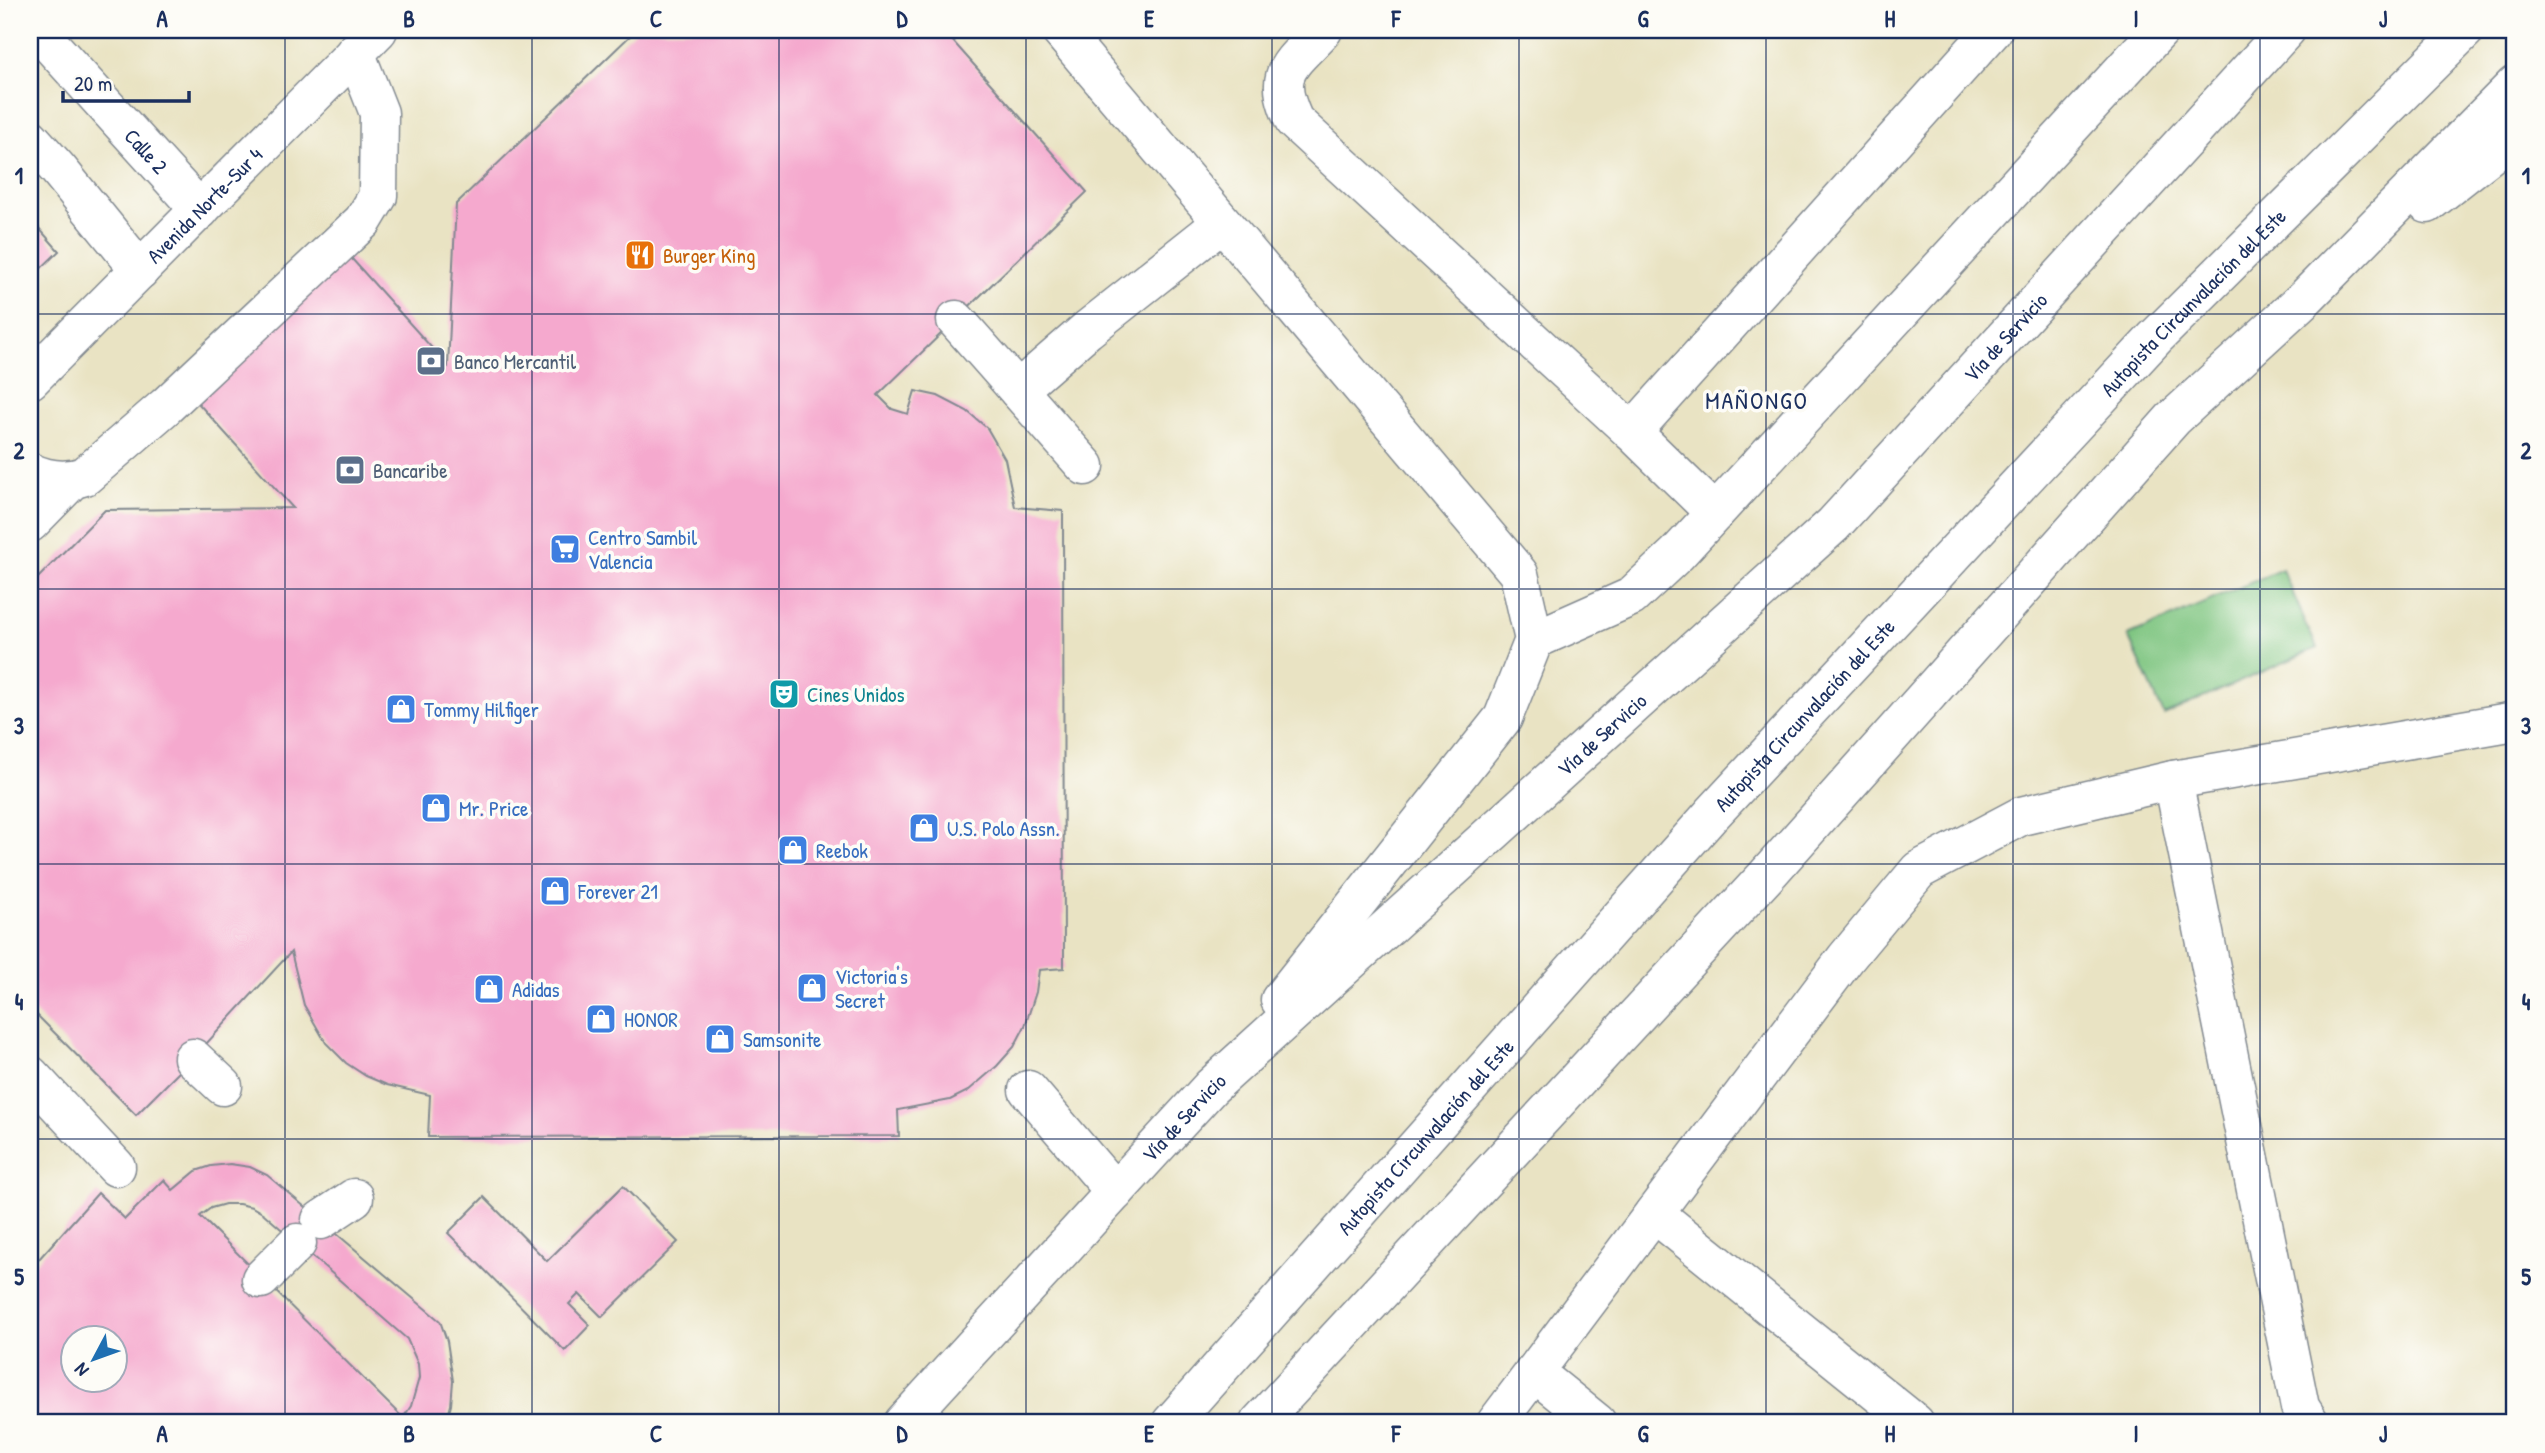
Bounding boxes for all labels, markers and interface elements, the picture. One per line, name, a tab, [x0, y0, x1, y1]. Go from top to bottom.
text: A	[156, 3, 168, 34]
text: B	[403, 3, 415, 34]
text: C	[650, 3, 662, 34]
text: D	[897, 3, 909, 34]
text: E	[1144, 3, 1155, 34]
text: F	[1391, 3, 1402, 34]
text: G	[1637, 3, 1649, 34]
text: H	[1885, 3, 1896, 34]
text: I	[2133, 3, 2139, 34]
text: J	[2379, 3, 2388, 34]
scale bar	[63, 60, 189, 104]
text: 20 m	[74, 69, 112, 98]
street label: Calle 2	[118, 122, 175, 180]
street label: Avenida Norte-Sur 4	[140, 140, 269, 269]
text: 1	[15, 160, 23, 191]
text: 1	[2522, 160, 2530, 191]
street label: Autopista Circunvalación del Este	[2094, 202, 2292, 402]
restaurant icon: Burger King	[623, 238, 657, 272]
place label: Burger King	[663, 241, 755, 270]
street label: Vía de Servicio	[1957, 286, 2053, 388]
bank icon: Banco Mercantil	[414, 344, 448, 378]
place label: Banco Mercantil	[454, 347, 577, 376]
district label: MAÑONGO	[1705, 384, 1809, 416]
text: 2	[14, 435, 25, 466]
text: 2	[2521, 435, 2532, 466]
bank icon: Bancaribe	[333, 453, 367, 487]
place label: Bancaribe	[373, 456, 448, 485]
place label: Centro Sambil Valencia	[588, 523, 697, 576]
supermarket icon: Centro Sambil Valencia	[548, 532, 582, 566]
street label: Autopista Circunvalación del Este	[1707, 612, 1901, 817]
theatre icon: Cines Unidos	[767, 677, 801, 711]
place label: Cines Unidos	[807, 680, 904, 709]
street label: Vía de Servicio	[1550, 686, 1653, 782]
shop icon: Tommy Hilfiger	[384, 692, 418, 726]
place label: Tommy Hilfiger	[424, 695, 539, 724]
text: 3	[14, 710, 24, 741]
text: 3	[2521, 710, 2531, 741]
shop icon: Mr. Price	[419, 791, 453, 825]
place label: Mr. Price	[459, 794, 528, 823]
shop icon: U.S. Polo Assn.	[907, 811, 941, 845]
place label: U.S. Polo Assn.	[947, 814, 1060, 843]
shop icon: Reebok	[776, 833, 810, 867]
place label: Reebok	[816, 836, 868, 865]
shop icon: Forever 21	[538, 874, 572, 908]
place label: Forever 21	[577, 877, 658, 906]
place label: Victoria's Secret	[835, 962, 908, 1015]
shop icon: Victoria's Secret	[795, 971, 829, 1005]
shop icon: Adidas	[472, 972, 506, 1006]
place label: Adidas	[512, 975, 560, 1004]
text: 4	[15, 986, 24, 1017]
text: 4	[2522, 986, 2531, 1017]
shop icon: HONOR	[584, 1002, 618, 1036]
place label: HONOR	[624, 1005, 678, 1034]
shop icon: Samsonite	[703, 1022, 737, 1056]
place label: Samsonite	[743, 1025, 821, 1054]
street label: Autopista Circunvalación del Este	[1331, 1032, 1520, 1241]
street label: Vía de Servicio	[1135, 1066, 1232, 1168]
text: 5	[14, 1261, 24, 1292]
text: 5	[2521, 1261, 2531, 1292]
north arrow	[60, 1324, 130, 1394]
text: N	[68, 1358, 94, 1382]
text: A	[156, 1418, 168, 1449]
text: B	[403, 1418, 415, 1449]
text: C	[650, 1418, 662, 1449]
text: D	[897, 1418, 909, 1449]
text: E	[1144, 1418, 1155, 1449]
text: F	[1391, 1418, 1402, 1449]
text: G	[1637, 1418, 1649, 1449]
text: H	[1885, 1418, 1896, 1449]
text: I	[2133, 1418, 2139, 1449]
text: J	[2379, 1418, 2388, 1449]

